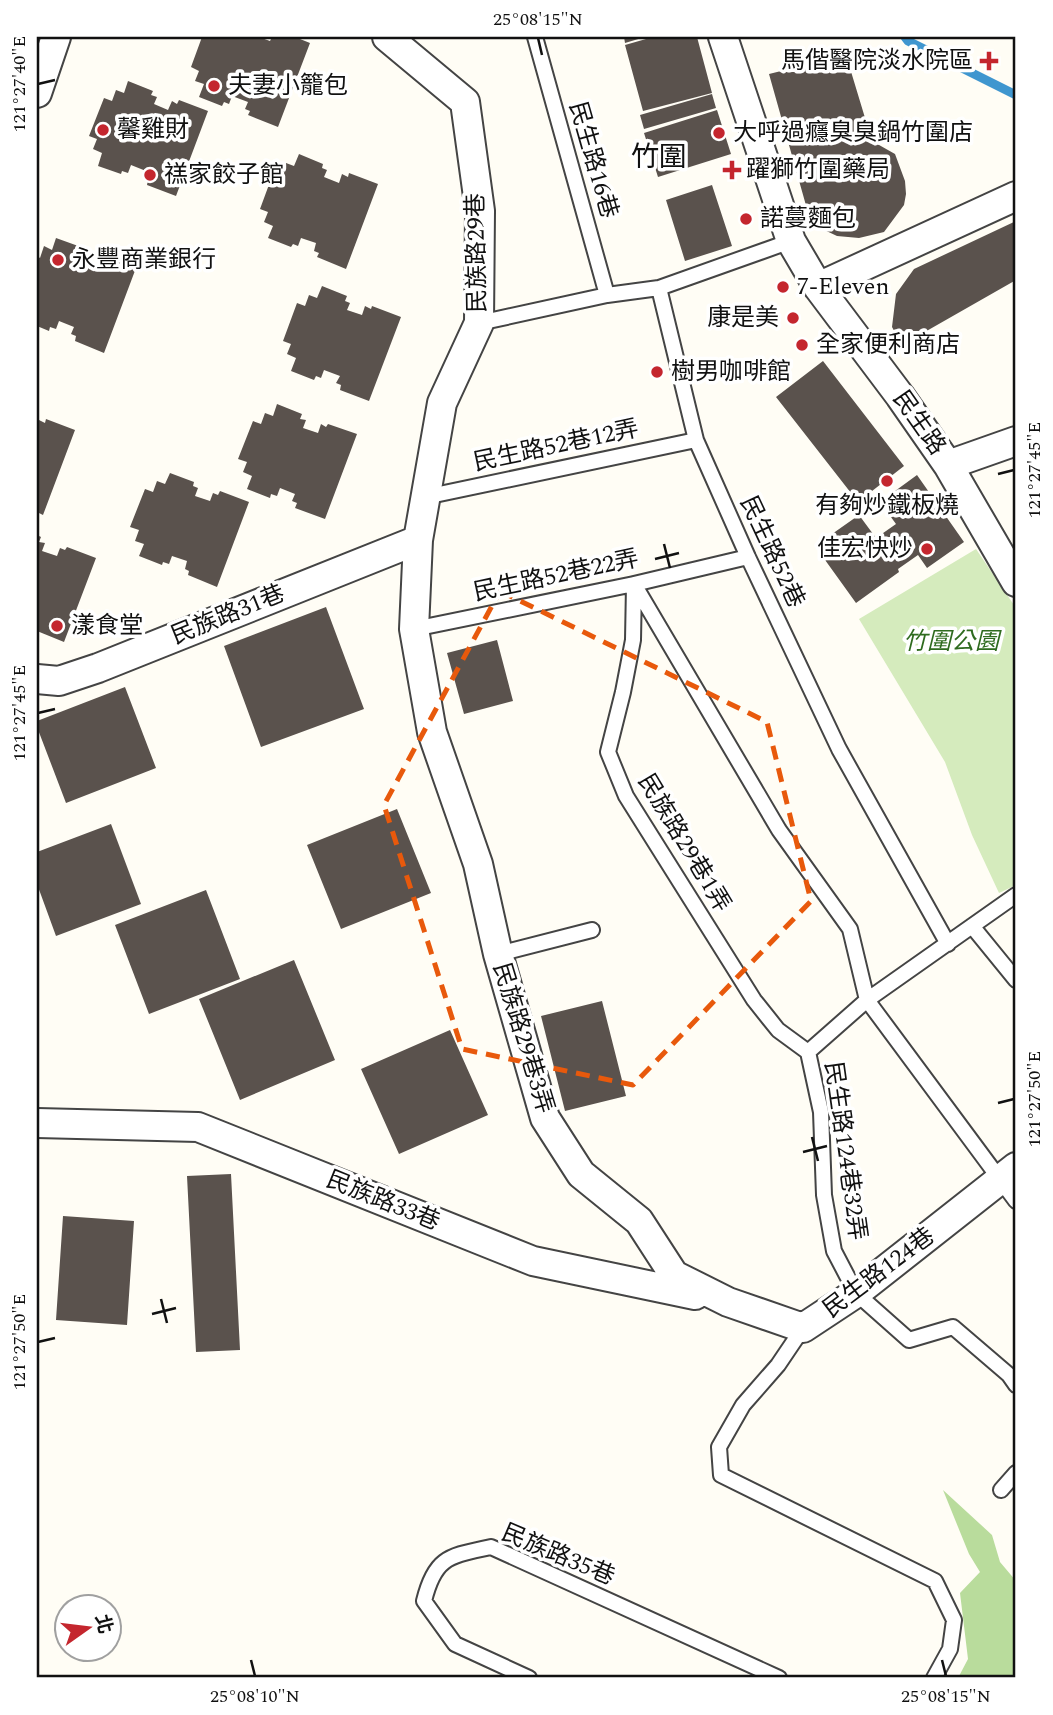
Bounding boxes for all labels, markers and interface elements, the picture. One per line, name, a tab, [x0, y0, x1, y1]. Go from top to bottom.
text: 25°08'15"N	[493, 6, 583, 33]
text: 121°27'40"E	[6, 36, 33, 132]
place label: 馬偕醫院淡水院區	[781, 43, 973, 79]
marker: 馬偕醫院淡水院區	[979, 51, 999, 71]
place label: 夫妻小籠包	[228, 68, 348, 104]
marker: 夫妻小籠包	[206, 78, 222, 94]
street label: 民生路16巷	[559, 97, 627, 223]
place label: 馨雞財	[117, 112, 189, 148]
place label: 大呼過癮臭臭鍋竹圍店	[733, 115, 973, 151]
marker: 馨雞財	[95, 122, 111, 138]
marker: 大呼過癮臭臭鍋竹圍店	[711, 125, 727, 141]
district label: 竹圍	[631, 136, 687, 179]
place label: 躍獅竹圍藥局	[746, 152, 890, 188]
place label: 禚家餃子館	[164, 157, 284, 193]
marker: 躍獅竹圍藥局	[724, 162, 740, 178]
marker: 禚家餃子館	[142, 167, 158, 183]
street label: 民族路29巷	[458, 193, 496, 313]
place label: 諾蔓麵包	[760, 201, 856, 237]
marker: 諾蔓麵包	[738, 211, 754, 227]
place label: 永豐商業銀行	[72, 242, 216, 278]
marker: 永豐商業銀行	[50, 252, 66, 268]
place label: 7-Eleven	[797, 269, 889, 305]
marker: 7-Eleven	[775, 279, 791, 295]
place label: 康是美	[707, 300, 779, 336]
marker: 康是美	[785, 310, 801, 326]
place label: 全家便利商店	[816, 327, 960, 363]
marker: 全家便利商店	[794, 337, 810, 353]
place label: 樹男咖啡館	[671, 354, 791, 390]
marker: 樹男咖啡館	[649, 364, 665, 380]
street label: 民生路	[884, 383, 954, 463]
street label: 民生路52巷12弄	[470, 411, 642, 481]
text: 121°27'45"E	[1021, 422, 1048, 518]
marker: 有夠炒鐵板燒	[879, 473, 895, 489]
place label: 有夠炒鐵板燒	[815, 488, 959, 524]
street label: 民生路52巷	[730, 490, 814, 614]
place label: 佳宏快炒	[817, 531, 913, 567]
street label: 民生路52巷22弄	[470, 541, 642, 611]
marker: 佳宏快炒	[919, 541, 935, 557]
street label: 民族路31巷	[166, 576, 290, 654]
place label: 漾食堂	[71, 608, 143, 644]
marker: 漾食堂	[49, 618, 65, 634]
park label: 竹圍公園	[903, 624, 1002, 660]
text: 121°27'45"E	[6, 665, 33, 761]
street label: 民族路29巷1弄	[628, 767, 740, 919]
street label: 民族路29巷3弄	[483, 958, 563, 1118]
text: 121°27'50"E	[1021, 1051, 1048, 1147]
street label: 民生路124巷32弄	[815, 1059, 875, 1243]
street label: 民族路33巷	[321, 1162, 445, 1240]
street label: 民生路124巷	[815, 1219, 943, 1327]
text: 121°27'50"E	[6, 1294, 33, 1390]
street label: 民族路35巷	[496, 1515, 620, 1595]
north arrow	[52, 1592, 122, 1662]
text: 北	[87, 1612, 119, 1637]
text: 25°08'10"N	[210, 1683, 300, 1710]
text: 25°08'15"N	[901, 1683, 991, 1710]

